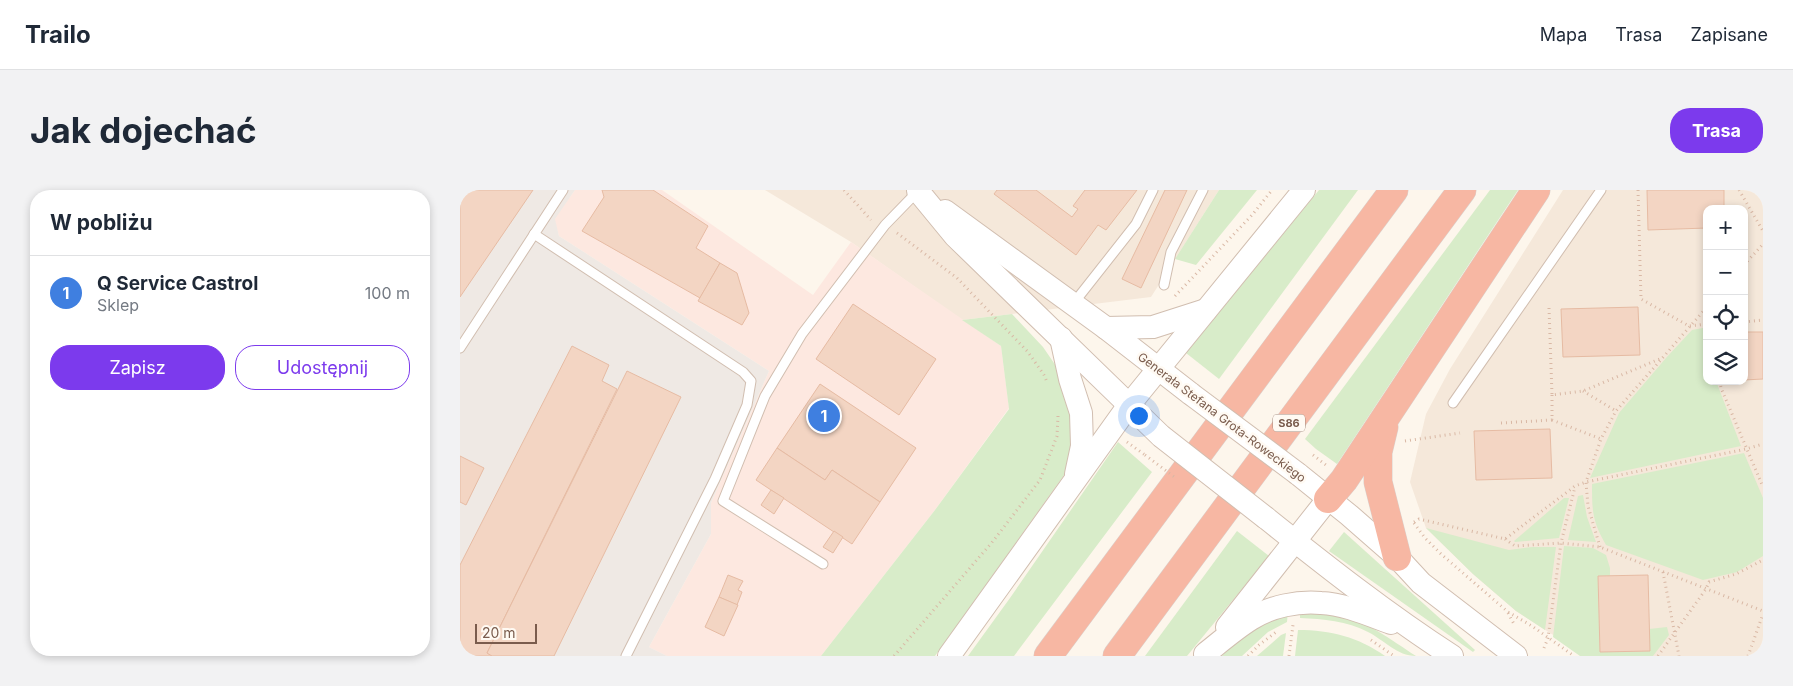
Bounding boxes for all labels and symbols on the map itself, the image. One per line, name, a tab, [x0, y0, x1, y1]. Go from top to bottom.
street label: Generała Stefana Grota-Roweckiego	[1135, 349, 1309, 485]
pin: 1	[808, 397, 840, 435]
your location	[1126, 403, 1152, 429]
road number: S86	[1273, 414, 1305, 432]
scale bar	[475, 621, 538, 644]

